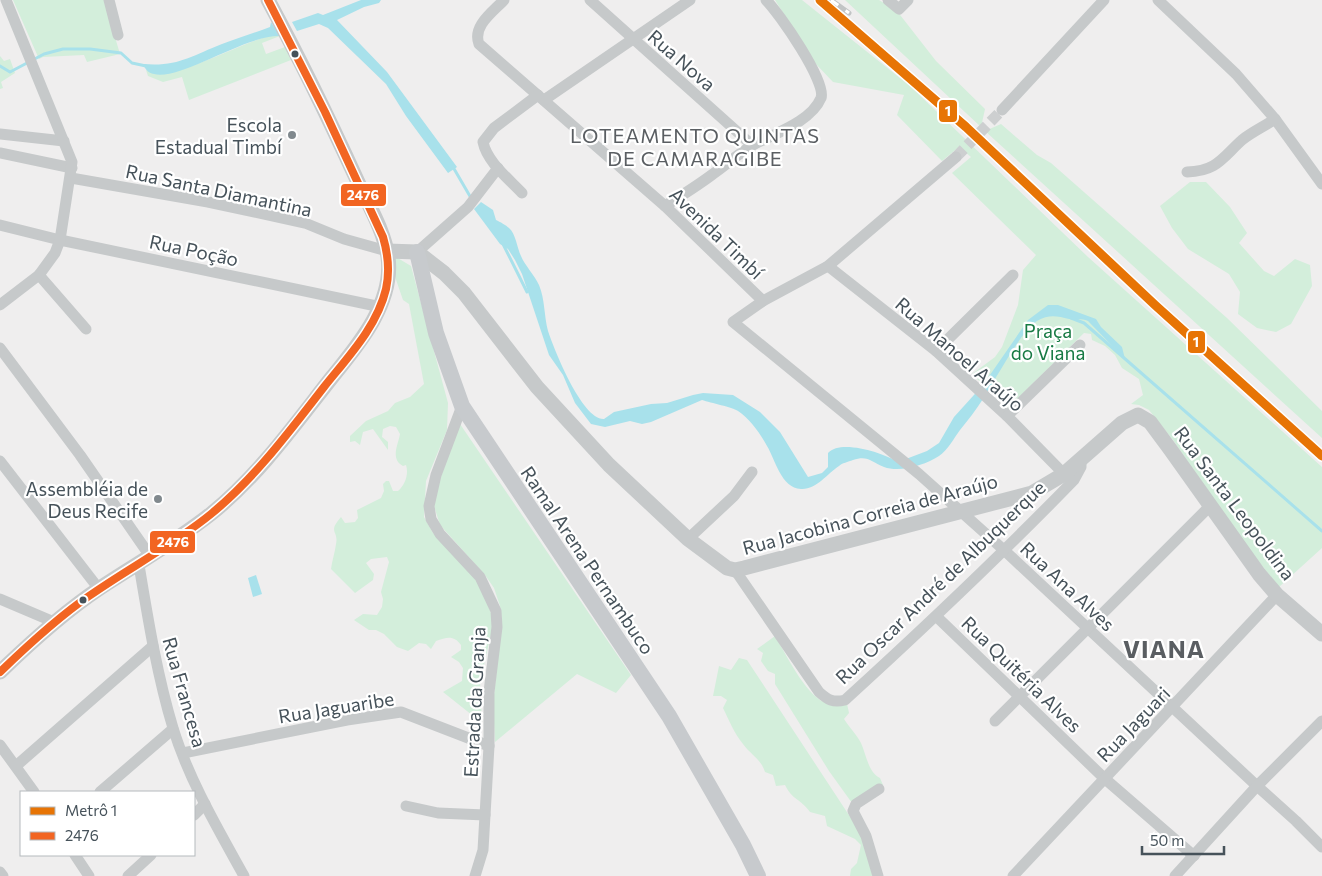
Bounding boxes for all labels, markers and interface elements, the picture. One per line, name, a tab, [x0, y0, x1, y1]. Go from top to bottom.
street label: Rua Nova	[644, 25, 720, 95]
unlabelled marker	[290, 49, 300, 59]
line badge: 1	[938, 99, 958, 123]
text: 1	[945, 102, 951, 119]
place label: Escola Estadual Timbí	[155, 113, 283, 158]
district label: LOTEAMENTO QUINTAS DE CAMARAGIBE	[570, 123, 820, 170]
marker: Escola Estadual Timbí	[286, 129, 298, 141]
street label: Rua Santa Diamantina	[124, 159, 314, 221]
street label: Avenida Timbí	[665, 182, 770, 284]
line badge: 2476	[340, 183, 387, 207]
text: 2476	[347, 186, 380, 203]
street label: Rua Poção	[147, 229, 241, 271]
street label: Rua Manoel Araújo	[891, 292, 1029, 416]
park label: Praça do Viana	[1011, 319, 1085, 364]
line badge: 1	[1187, 330, 1206, 354]
text: 1	[1193, 333, 1199, 350]
street label: Rua Santa Leopoldina	[1170, 422, 1300, 584]
street label: Ramal Arena Pernambuco	[516, 462, 660, 658]
street label: Rua Jacobina Correia de Araújo	[740, 469, 1000, 559]
street label: Rua Oscar André de Albuquerque	[830, 476, 1050, 688]
place label: Assembléia de Deus Recife	[25, 477, 148, 522]
marker: Assembléia de Deus Recife	[152, 493, 164, 505]
line badge: 2476	[149, 530, 196, 554]
text: 2476	[157, 533, 190, 550]
street label: Rua Ana Alves	[1016, 537, 1120, 635]
unlabelled marker	[78, 595, 88, 605]
street label: Rua Quitéria Alves	[957, 611, 1087, 737]
street label: Estrada da Granja	[459, 626, 489, 778]
street label: Rua Francesa	[158, 634, 212, 750]
district label: VIANA	[1123, 634, 1205, 663]
street label: Rua Jaguari	[1092, 682, 1174, 766]
street label: Rua Jaguaribe	[276, 686, 396, 728]
legend	[20, 791, 195, 856]
text: Metrô 1	[65, 801, 117, 819]
scale bar	[1142, 824, 1224, 856]
text: 2476	[65, 826, 99, 844]
text: 50 m	[1150, 831, 1184, 849]

